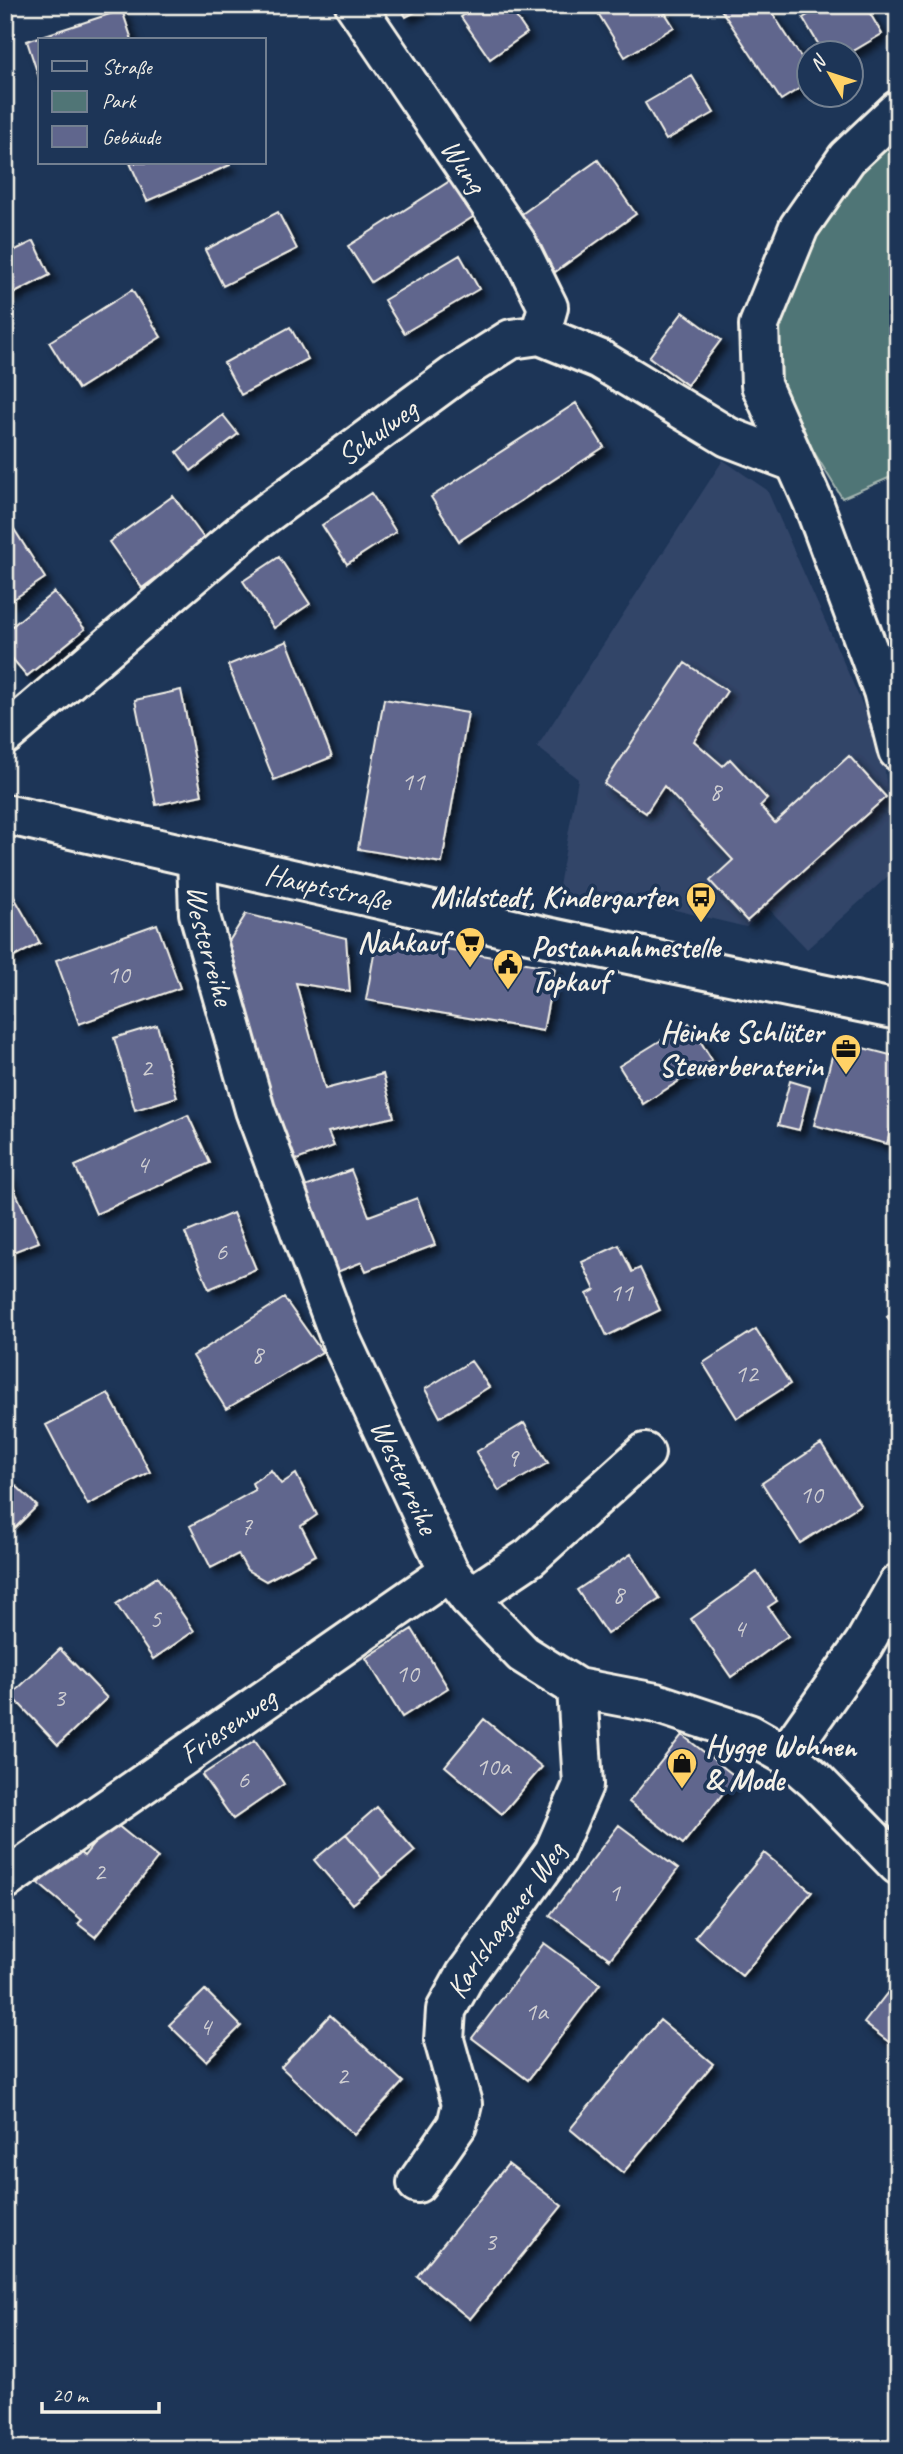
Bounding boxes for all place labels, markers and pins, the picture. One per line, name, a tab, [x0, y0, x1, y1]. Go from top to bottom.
place label: Mildstedt, Kindergarten	[431, 878, 679, 916]
bus stop icon: Mildstedt, Kindergarten	[684, 880, 718, 924]
place label: Nahkauf	[357, 923, 454, 961]
supermarket icon: Nahkauf	[453, 925, 487, 969]
place label: Postannahmestelle Topkauf	[531, 928, 722, 1000]
public building icon: Postannahmestelle Topkauf	[491, 947, 525, 991]
place label: Heinke Schlüter Steuerberaterin	[659, 1013, 826, 1085]
office icon: Heinke Schlüter Steuerberaterin	[829, 1032, 863, 1076]
place label: Hygge Wohnen & Mode	[705, 1727, 858, 1799]
shop icon: Hygge Wohnen & Mode	[665, 1746, 699, 1790]

